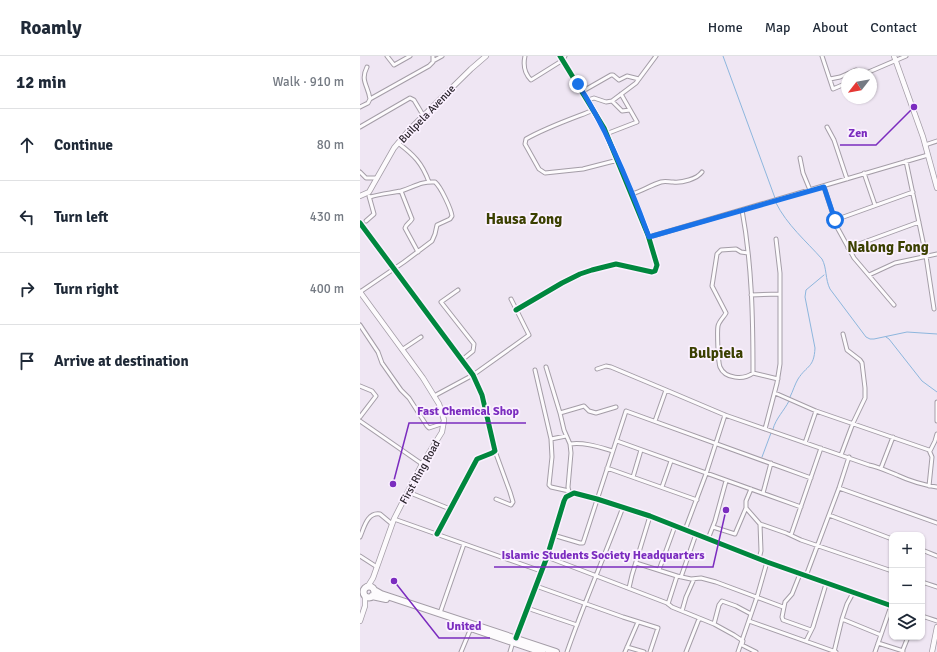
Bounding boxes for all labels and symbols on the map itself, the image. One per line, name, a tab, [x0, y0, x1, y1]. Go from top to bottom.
north arrow	[841, 68, 877, 104]
route end	[569, 75, 587, 93]
street label: Builpela Avenue	[396, 82, 458, 146]
callout: Zen	[840, 121, 876, 145]
text: Zen	[848, 126, 868, 141]
district label: Hausa Zong	[486, 210, 562, 228]
route start	[826, 211, 844, 229]
district label: Nalong Fong	[847, 238, 929, 256]
district label: Bulpiela	[689, 344, 744, 362]
callout: Fast Chemical Shop	[409, 399, 526, 423]
text: Fast Chemical Shop	[417, 404, 519, 419]
street label: First Ring Road	[397, 438, 443, 506]
callout: Islamic Students Society Headquarters	[494, 543, 713, 567]
text: Islamic Students Society Headquarters	[501, 548, 705, 563]
callout: United	[439, 614, 490, 638]
text: United	[447, 619, 482, 634]

